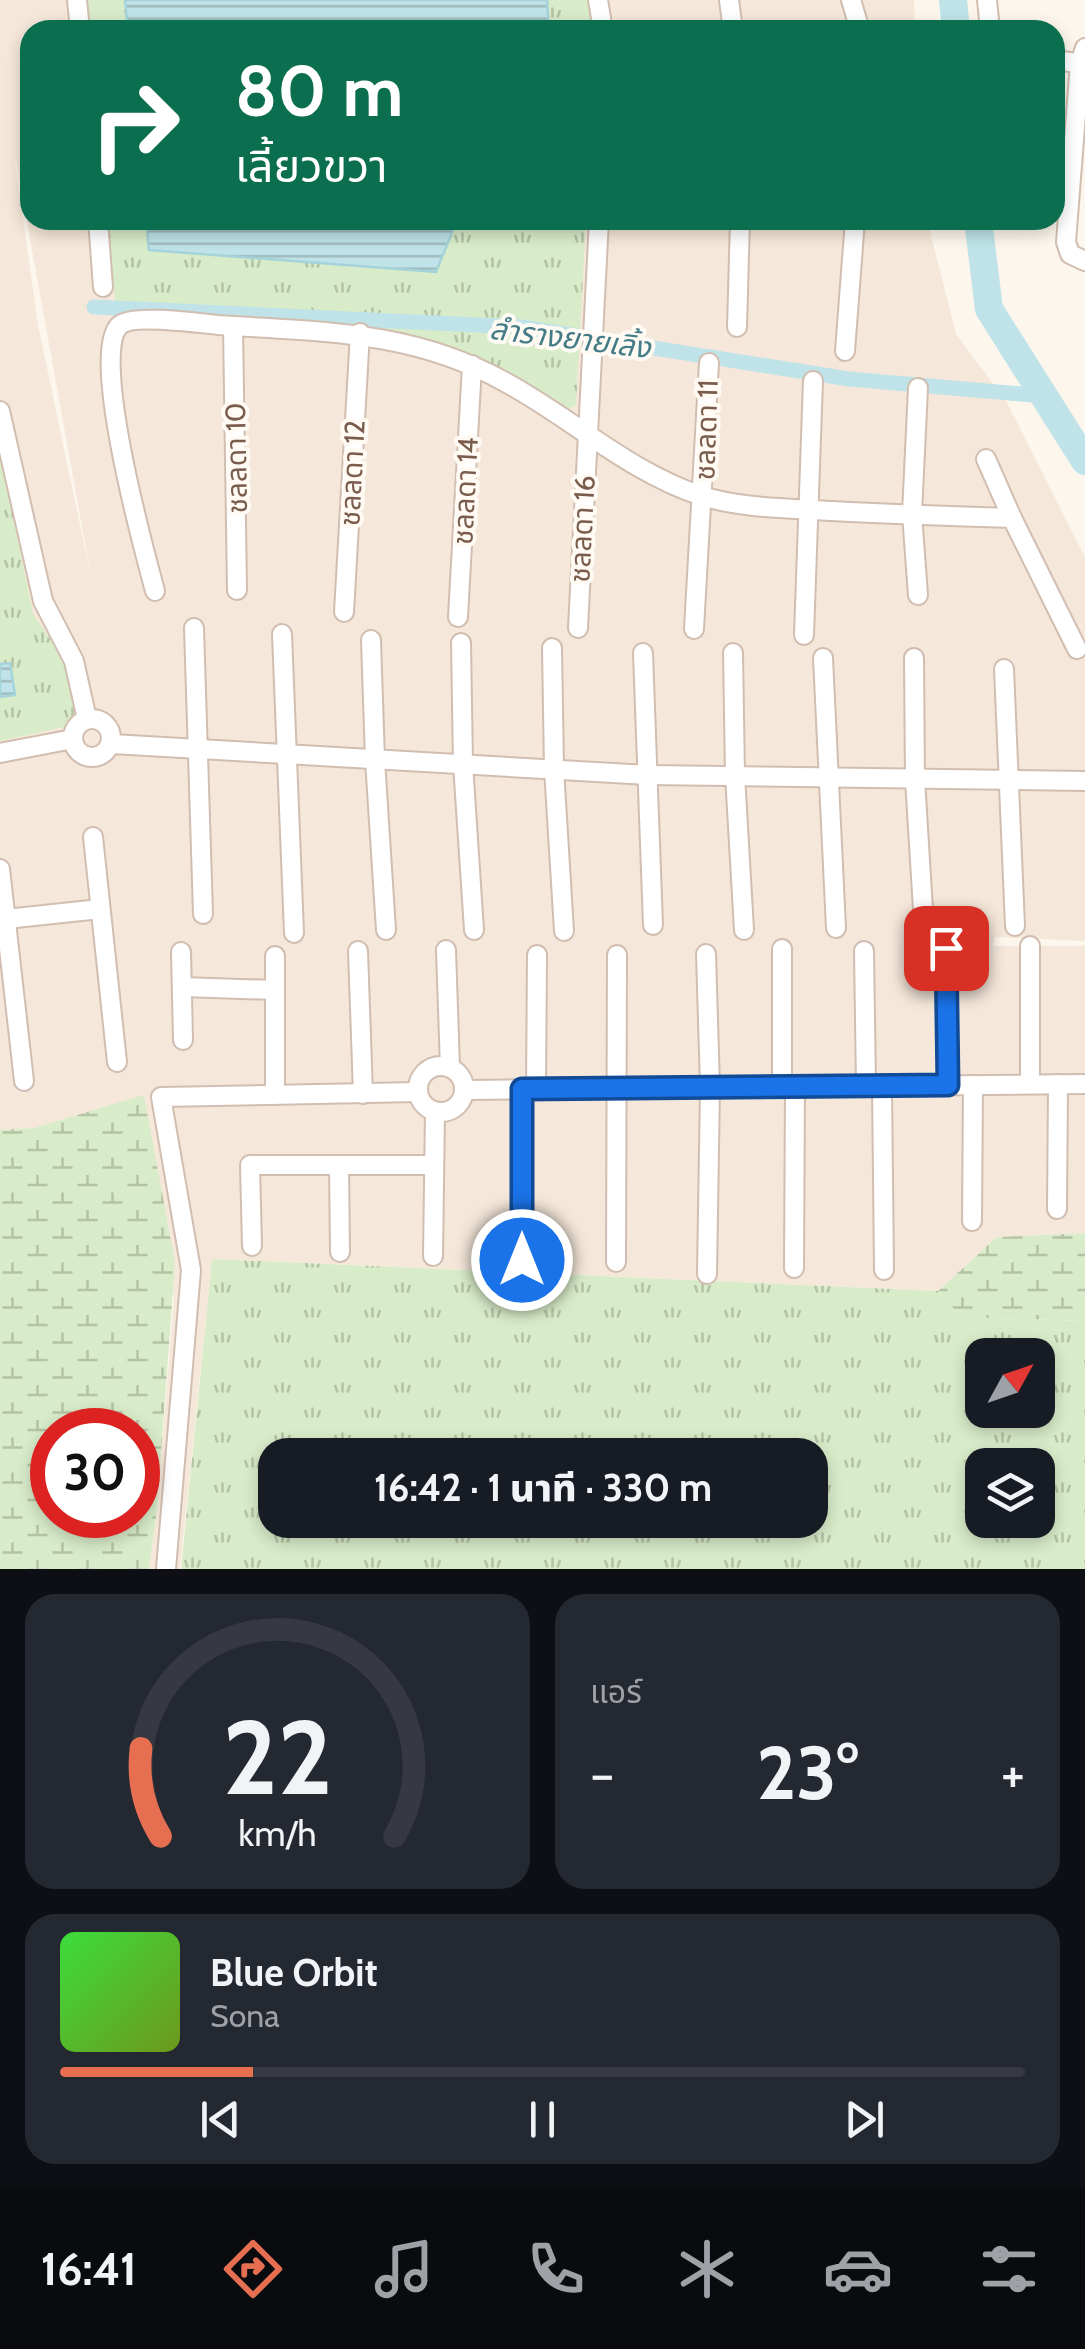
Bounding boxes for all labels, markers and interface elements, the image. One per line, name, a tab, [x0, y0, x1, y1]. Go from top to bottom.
text: 80 m	[235, 48, 403, 134]
icon: right	[70, 60, 200, 190]
text: เลี้ยวขวา	[235, 139, 387, 193]
water label: ลำรางยายเลิ้ง	[487, 310, 654, 366]
street label: ชลลดา 11	[687, 379, 725, 481]
street label: ชลลดา 10	[218, 402, 254, 514]
street label: ชลลดา 12	[332, 419, 372, 527]
street label: ชลลดา 14	[445, 436, 485, 546]
street label: ชลลดา 16	[562, 475, 602, 583]
pin	[904, 906, 989, 991]
icon: arrive	[919, 921, 974, 976]
position arrow	[470, 1208, 574, 1312]
north arrow	[965, 1338, 1055, 1428]
map controls	[965, 1338, 1055, 1538]
speed limit sign: 30	[30, 1408, 160, 1538]
button: layers	[965, 1448, 1055, 1538]
text: 16:42 · 1 นาที · 330 m	[374, 1464, 712, 1511]
text: แอร์	[590, 1672, 642, 1711]
text: 22	[222, 1694, 333, 1820]
text: 23°	[757, 1727, 858, 1818]
text: −	[590, 1740, 614, 1807]
text: +	[1001, 1740, 1025, 1807]
text: km/h	[238, 1812, 317, 1855]
text: Blue Orbit	[210, 1949, 378, 1996]
text: Sona	[210, 1996, 280, 2035]
icon: previous	[193, 2092, 248, 2147]
icon: pause	[515, 2092, 570, 2147]
icon: next	[837, 2092, 892, 2147]
icon: directions	[218, 2234, 288, 2304]
icon: music	[369, 2234, 439, 2304]
icon: phone	[521, 2234, 591, 2304]
icon: climate	[672, 2234, 742, 2304]
icon: car	[823, 2234, 893, 2304]
icon: filters	[974, 2234, 1044, 2304]
text: 16:41	[41, 2242, 137, 2296]

